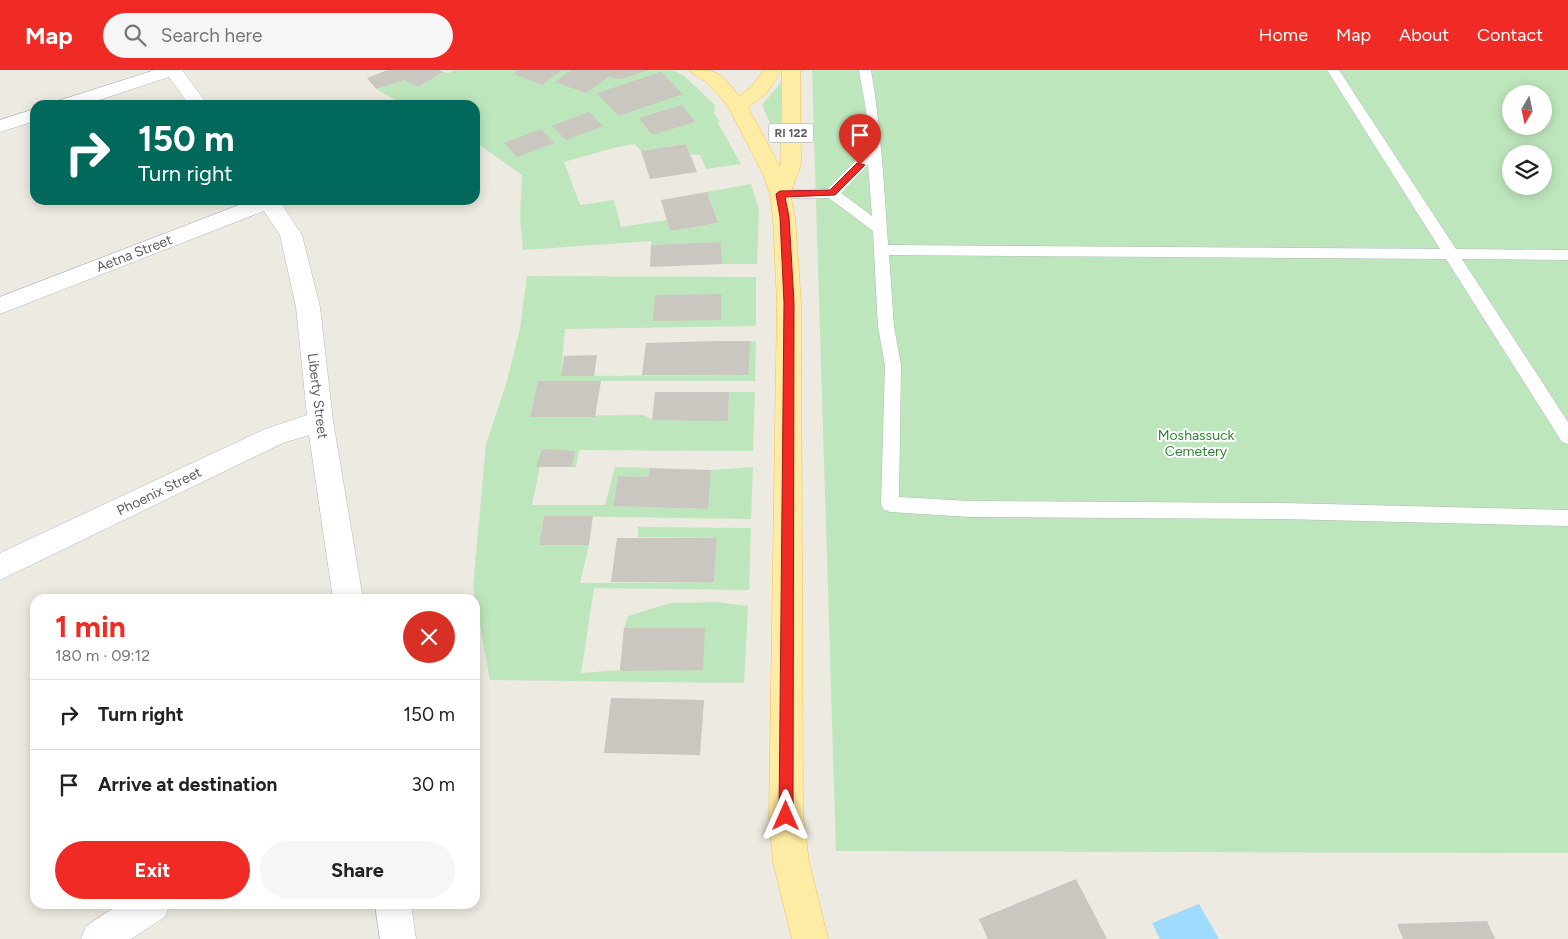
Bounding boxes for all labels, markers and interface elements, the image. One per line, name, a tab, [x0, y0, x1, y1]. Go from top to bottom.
search box	[103, 13, 453, 58]
text: Map	[25, 21, 73, 50]
icon: search	[121, 21, 149, 49]
text: Search here	[161, 24, 262, 47]
text: Home	[1259, 24, 1308, 46]
text: Map	[1336, 24, 1371, 46]
text: About	[1399, 24, 1449, 46]
text: Contact	[1477, 24, 1543, 46]
north arrow	[1502, 85, 1552, 135]
map controls	[1502, 85, 1552, 195]
pin	[839, 114, 881, 165]
text: 150 m	[138, 118, 235, 160]
icon: right	[55, 120, 120, 185]
icon: arrive	[846, 121, 874, 149]
road number: RI 122	[768, 124, 814, 142]
button: layers	[1502, 145, 1552, 195]
text: Turn right	[138, 160, 233, 187]
street label: Aetna Street	[94, 231, 175, 276]
street label: Liberty Street	[304, 352, 331, 440]
park label: Moshassuck Cemetery	[1158, 427, 1235, 460]
street label: Phoenix Street	[114, 464, 204, 519]
text: 1 min	[55, 608, 126, 645]
button: close	[403, 611, 455, 663]
text: 180 m · 09:12	[55, 646, 150, 665]
icon: right	[55, 701, 83, 729]
text: Turn right	[98, 703, 184, 726]
text: 150 m	[403, 703, 455, 726]
icon: arrive	[55, 771, 83, 799]
text: Arrive at destination	[98, 773, 277, 796]
text: 30 m	[412, 773, 455, 796]
position arrow	[759, 789, 811, 841]
button: Exit	[55, 841, 250, 899]
button: Share	[260, 841, 455, 899]

